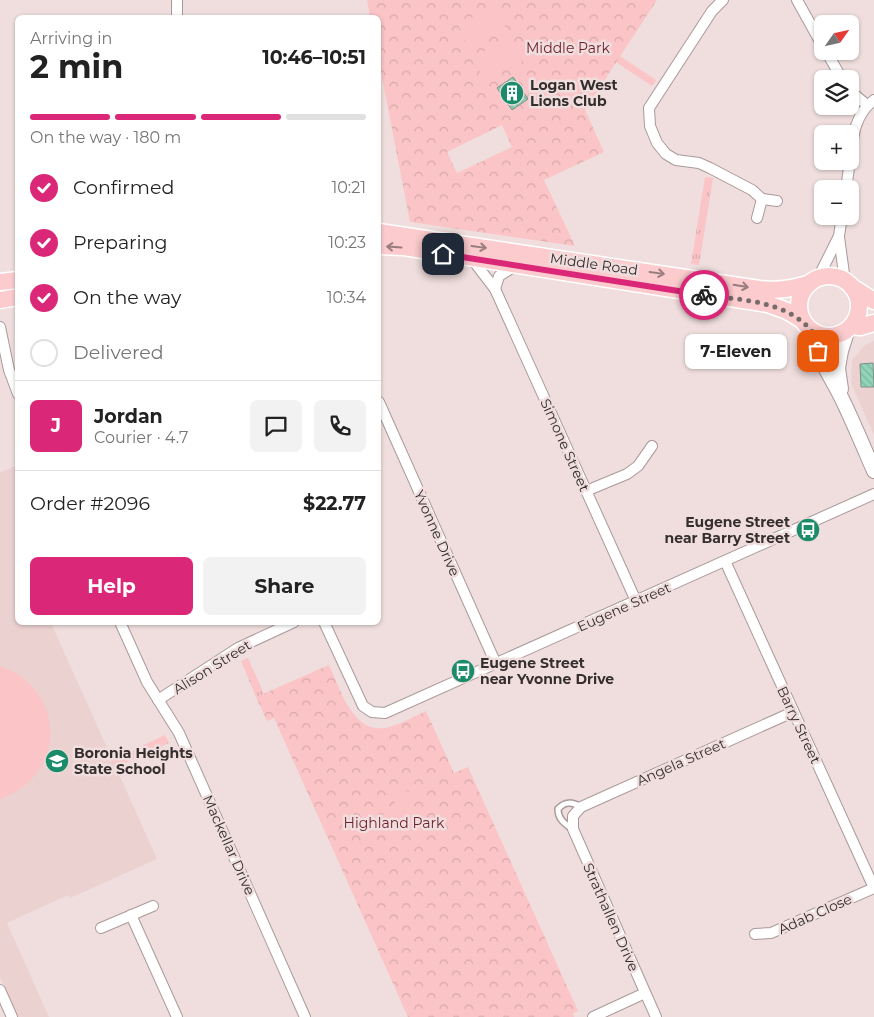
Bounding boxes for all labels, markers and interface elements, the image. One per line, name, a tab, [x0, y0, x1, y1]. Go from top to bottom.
north arrow	[814, 15, 859, 60]
map controls	[814, 15, 859, 225]
text: Arriving in	[30, 29, 112, 48]
park label: Middle Park	[526, 39, 611, 57]
text: 10:46–10:51	[262, 46, 366, 69]
text: 2 min	[30, 47, 123, 86]
button: layers	[814, 70, 859, 115]
place label: Logan West Lions Club	[530, 76, 618, 110]
building icon: Logan West Lions Club	[499, 80, 525, 106]
button: +	[814, 125, 859, 170]
text: On the way · 180 m	[30, 128, 181, 147]
icon: check	[30, 174, 58, 202]
text: Confirmed	[73, 176, 174, 199]
text: 10:21	[331, 178, 366, 197]
button: −	[814, 180, 859, 225]
icon: check	[30, 229, 58, 257]
text: Preparing	[73, 231, 168, 254]
text: 10:23	[328, 233, 366, 252]
pin	[422, 233, 464, 275]
icon: home	[429, 240, 457, 268]
one-way arrow	[387, 242, 403, 251]
one-way arrow	[471, 242, 487, 252]
street label: Middle Road	[549, 249, 639, 279]
one-way arrow	[649, 268, 665, 278]
courier	[679, 270, 729, 320]
icon: bike	[690, 281, 718, 309]
one-way arrow	[733, 281, 749, 291]
icon: check	[30, 284, 58, 312]
text: On the way	[73, 286, 181, 309]
text: 10:34	[327, 288, 366, 307]
pin	[797, 330, 839, 372]
callout: 7-Eleven	[686, 334, 788, 368]
icon: bag	[804, 337, 832, 365]
text: Delivered	[73, 341, 164, 364]
text: 7-Eleven	[700, 342, 772, 361]
street label: Simone Street	[536, 396, 594, 495]
button: chat	[250, 400, 302, 452]
button: phone	[314, 400, 366, 452]
text: Jordan	[94, 405, 163, 428]
text: J	[51, 414, 61, 437]
text: Courier · 4.7	[94, 428, 188, 447]
street label: Yvonne Drive	[410, 487, 464, 579]
text: Order #2096	[30, 492, 150, 515]
text: $22.77	[303, 492, 366, 515]
place label: Eugene Street near Barry Street	[665, 513, 790, 547]
bus stop icon: Eugene Street near Barry Street	[795, 517, 821, 543]
button: Help	[30, 557, 193, 615]
button: Share	[203, 557, 366, 615]
street label: Eugene Street	[574, 578, 674, 636]
street label: Alison Street	[170, 636, 255, 698]
place label: Eugene Street near Yvonne Drive	[480, 654, 614, 688]
bus stop icon: Eugene Street near Yvonne Drive	[450, 658, 476, 684]
street label: Barry Street	[773, 683, 825, 767]
street label: Angela Street	[634, 734, 729, 790]
place label: Boronia Heights State School	[74, 744, 193, 778]
school or university icon: Boronia Heights State School	[44, 748, 70, 774]
street label: Mackellar Drive	[199, 792, 259, 898]
park label: Highland Park	[344, 814, 445, 832]
street label: Strathallen Drive	[579, 860, 643, 974]
street label: Adab Close	[775, 890, 855, 938]

